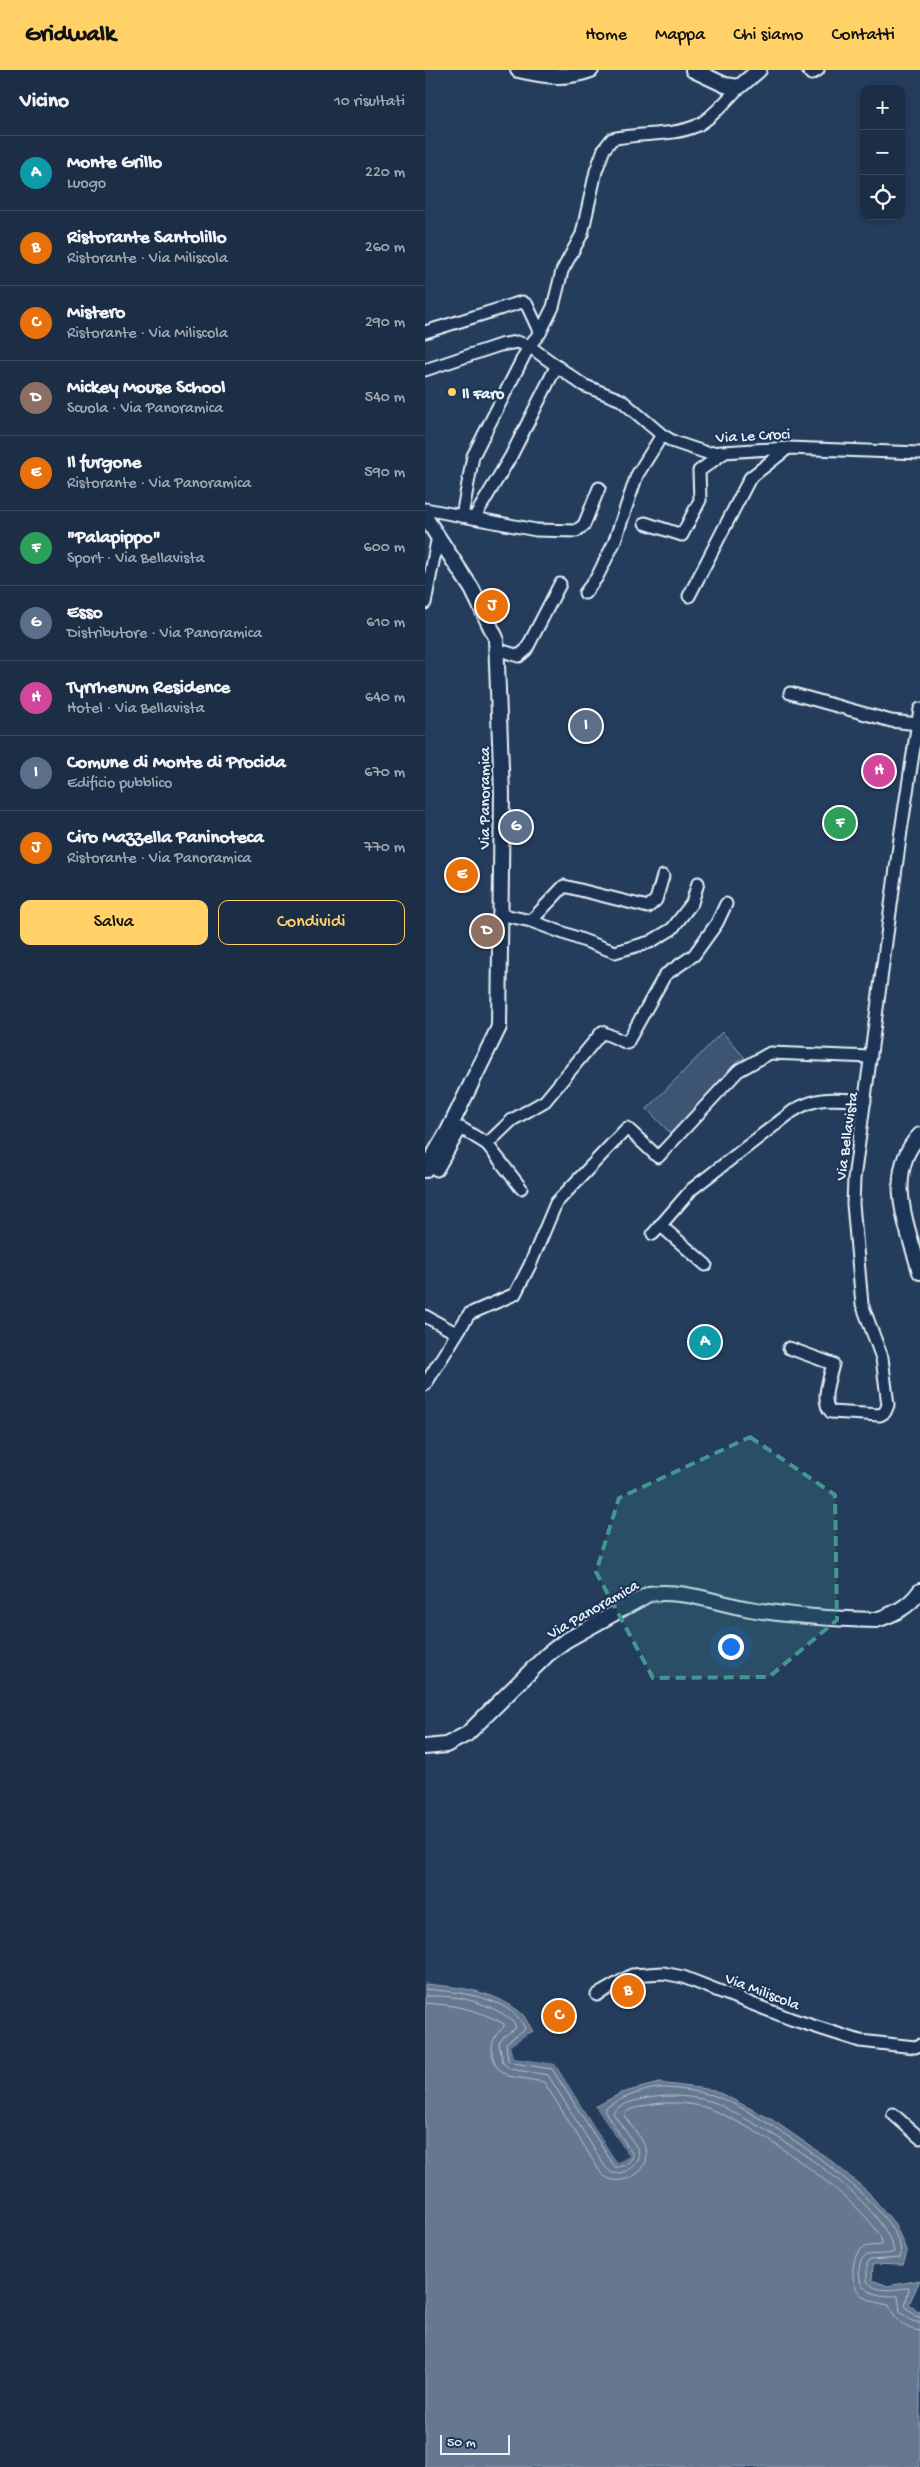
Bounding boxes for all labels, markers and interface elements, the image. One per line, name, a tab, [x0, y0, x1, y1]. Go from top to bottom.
text: Gridwalk	[25, 21, 116, 50]
text: Home	[585, 25, 627, 46]
text: Mappa	[655, 25, 705, 46]
text: Chi siamo	[733, 25, 803, 46]
text: Contatti	[831, 25, 895, 46]
map controls	[860, 85, 905, 220]
button: +	[860, 85, 905, 130]
text: Vicino	[20, 90, 69, 115]
text: 10 risultati	[334, 93, 405, 112]
button: −	[860, 130, 905, 175]
text: Monte Grillo	[67, 152, 162, 175]
text: A	[31, 164, 41, 183]
text: 220 m	[365, 164, 405, 183]
text: Luogo	[67, 175, 106, 194]
button: locate	[860, 175, 905, 220]
text: Ristorante Santolillo	[67, 227, 227, 250]
text: B	[32, 239, 40, 258]
text: 260 m	[365, 239, 405, 258]
text: Ristorante · Via Miliscola	[67, 250, 228, 269]
text: Mistero	[67, 302, 125, 325]
text: C	[32, 314, 40, 333]
text: 290 m	[365, 314, 405, 333]
text: Ristorante · Via Miliscola	[67, 325, 228, 344]
text: Mickey Mouse School	[67, 377, 226, 400]
marker: Il Faro	[446, 386, 458, 398]
place label: Il Faro	[462, 386, 505, 405]
text: D	[31, 389, 41, 408]
text: 540 m	[365, 389, 405, 408]
text: Scuola · Via Panoramica	[67, 400, 223, 419]
street label: Via Le Croci	[714, 426, 791, 449]
text: Il furgone	[67, 452, 141, 475]
text: E	[31, 464, 41, 483]
text: 590 m	[364, 464, 405, 483]
text: Ristorante · Via Panoramica	[67, 475, 251, 494]
text: "Palapippo"	[67, 527, 161, 550]
text: F	[32, 539, 40, 558]
text: 600 m	[364, 539, 405, 558]
text: Sport · Via Bellavista	[67, 550, 205, 569]
pin: J	[476, 587, 508, 625]
text: Esso	[67, 602, 103, 625]
text: G	[31, 614, 41, 633]
text: 610 m	[366, 614, 405, 633]
text: Distributore · Via Panoramica	[67, 625, 262, 644]
text: Tyrrhenum Residence	[67, 677, 230, 700]
text: H	[31, 689, 41, 708]
text: 640 m	[365, 689, 405, 708]
text: Hotel · Via Bellavista	[67, 700, 205, 719]
pin: I	[570, 707, 602, 745]
street label: Via Panoramica	[477, 746, 496, 850]
text: Comune di Monte di Procida	[67, 752, 286, 775]
pin: H	[863, 752, 895, 790]
text: I	[34, 764, 38, 783]
text: 670 m	[364, 764, 405, 783]
text: Edificio pubblico	[67, 775, 172, 794]
pin: F	[824, 804, 856, 842]
pin: G	[500, 808, 532, 846]
text: Ciro Mazzella Paninoteca	[67, 827, 264, 850]
text: J	[32, 839, 40, 858]
text: 770 m	[364, 839, 405, 858]
text: Ristorante · Via Panoramica	[67, 850, 251, 869]
pin: E	[446, 856, 478, 894]
button: Salva	[20, 900, 208, 945]
button: Condividi	[218, 900, 405, 945]
pin: D	[471, 912, 503, 950]
street label: Via Bellavista	[833, 1090, 864, 1183]
pin: A	[689, 1323, 721, 1361]
street label: Via Panoramica	[544, 1577, 644, 1645]
your location	[718, 1634, 744, 1660]
street label: Via Miliscola	[721, 1970, 803, 2017]
pin: B	[612, 1972, 644, 2010]
pin: C	[543, 1997, 575, 2035]
scale bar	[440, 2432, 510, 2455]
text: 50 m	[447, 2435, 476, 2452]

